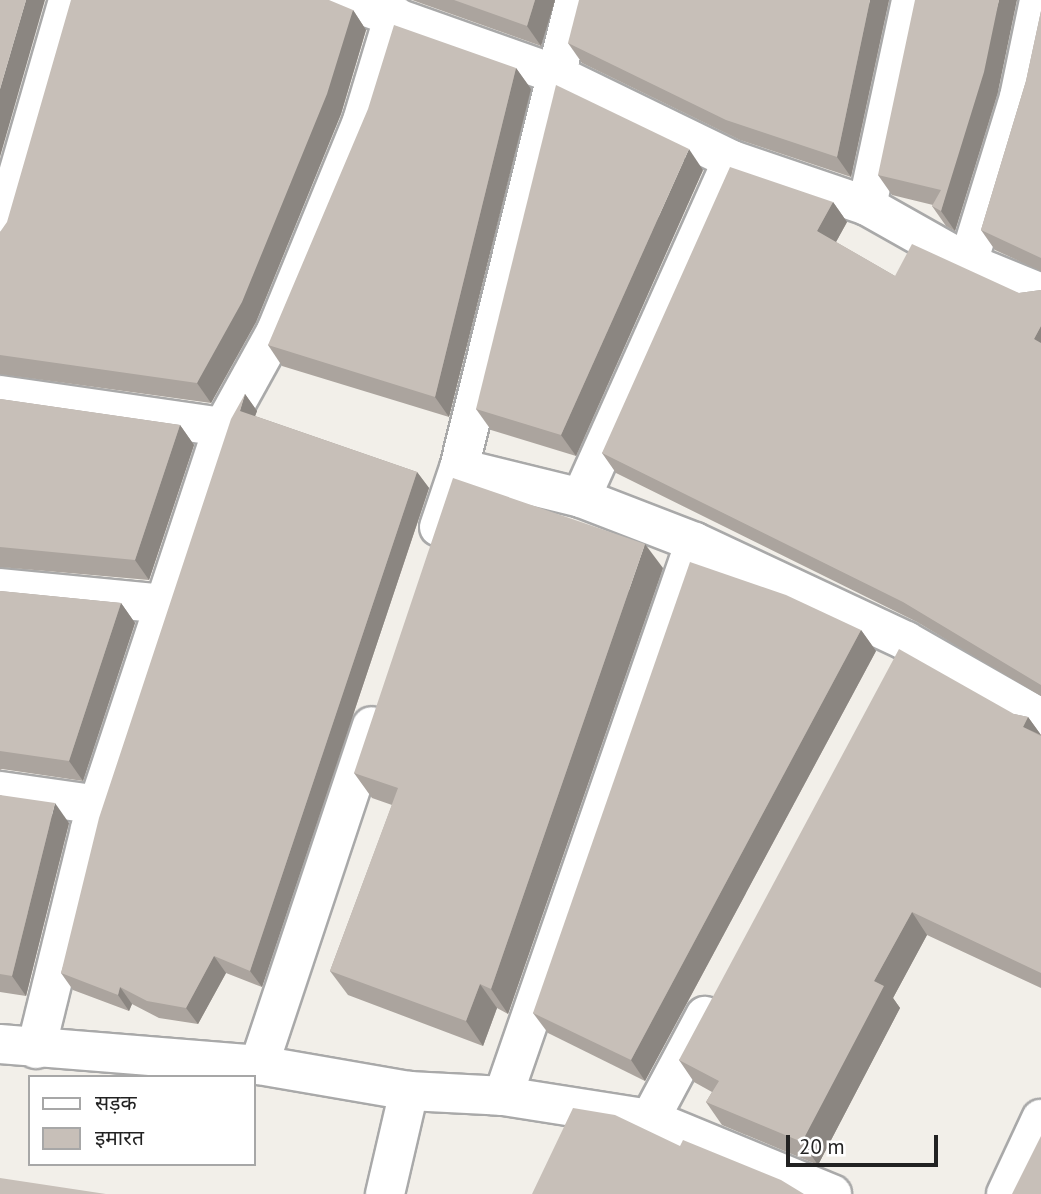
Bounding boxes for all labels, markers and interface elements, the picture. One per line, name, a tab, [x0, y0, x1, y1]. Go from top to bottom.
legend	[28, 1075, 256, 1166]
text: सड़क	[95, 1089, 137, 1116]
scale bar	[789, 1120, 941, 1164]
text: इमारत	[95, 1124, 144, 1151]
text: 20 m	[799, 1133, 845, 1160]

